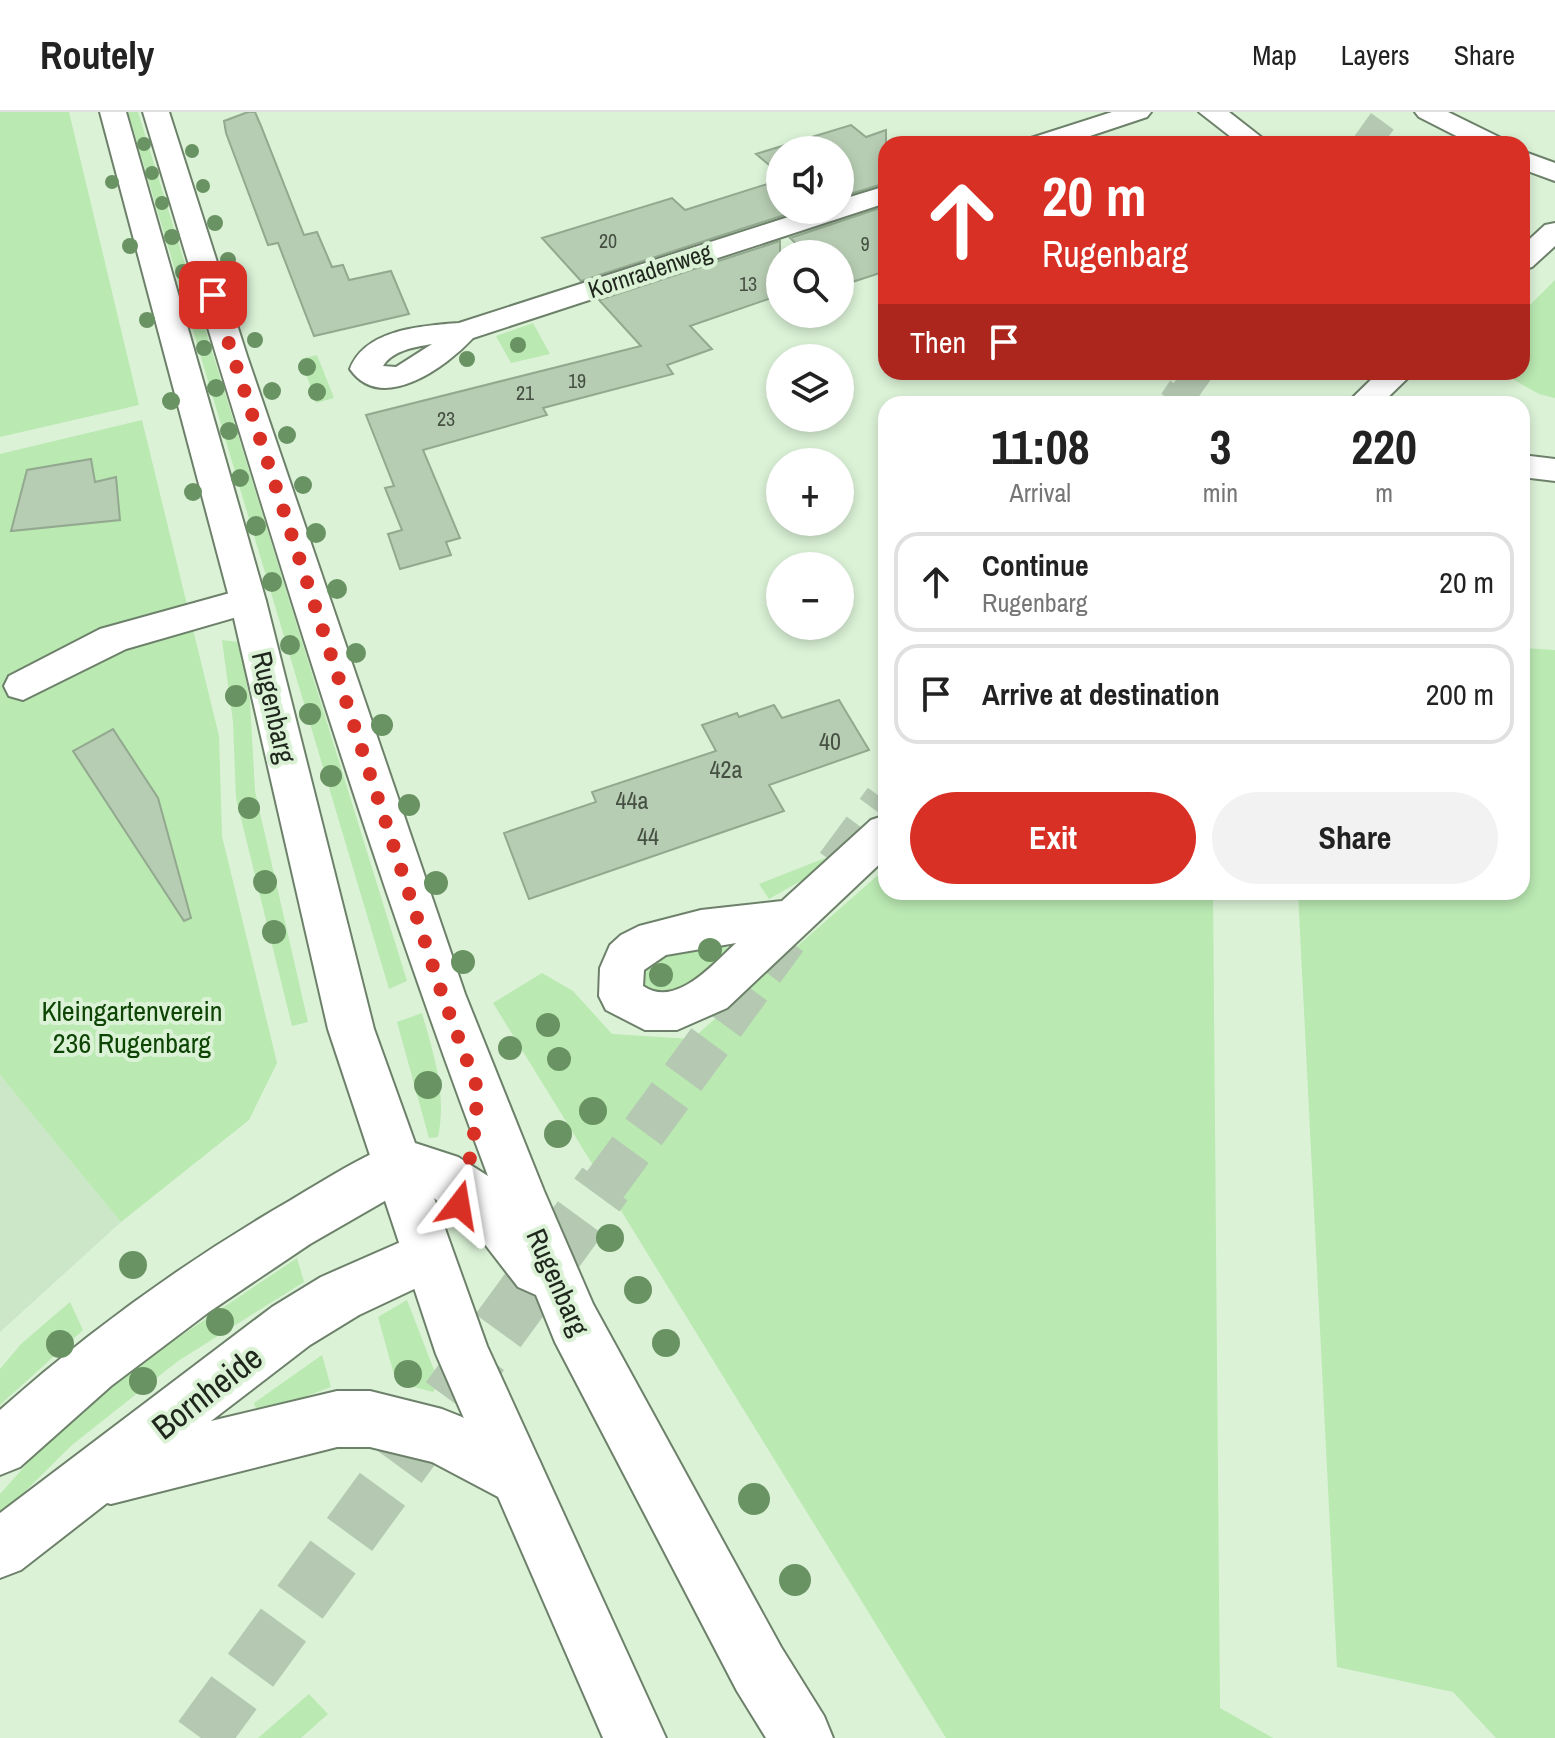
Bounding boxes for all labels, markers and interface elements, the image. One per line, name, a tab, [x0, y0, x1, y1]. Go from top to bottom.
text: Routely	[40, 30, 154, 81]
text: Map	[1252, 36, 1297, 74]
text: Layers	[1341, 36, 1410, 74]
text: Share	[1454, 36, 1515, 74]
map controls	[766, 136, 854, 640]
button: sound	[766, 136, 854, 224]
text: 20 m	[1042, 158, 1147, 233]
icon: ahead	[910, 168, 1014, 272]
house number: 20	[599, 227, 617, 254]
house number: 9	[860, 230, 870, 257]
text: Rugenbarg	[1042, 230, 1188, 278]
street label: Kornradenweg	[584, 235, 716, 305]
button: search	[766, 240, 854, 328]
pin	[179, 261, 247, 329]
house number: 13	[739, 270, 757, 297]
icon: arrive	[191, 273, 235, 317]
icon: arrive	[982, 320, 1026, 364]
text: Then	[910, 322, 966, 362]
button: layers	[766, 344, 854, 432]
house number: 19	[568, 367, 586, 394]
house number: 21	[516, 379, 534, 406]
house number: 23	[437, 405, 455, 432]
text: 11:08	[991, 414, 1090, 479]
text: 3	[1209, 414, 1231, 479]
text: 220	[1351, 414, 1417, 479]
button: +	[766, 448, 854, 536]
text: Arrival	[1010, 475, 1071, 510]
text: min	[1203, 475, 1238, 510]
text: m	[1375, 475, 1393, 510]
text: Continue	[982, 545, 1089, 585]
button: −	[766, 552, 854, 640]
icon: ahead	[914, 560, 958, 604]
text: 20 m	[1439, 562, 1494, 602]
text: Rugenbarg	[982, 585, 1087, 620]
street label: Rugenbarg	[243, 647, 305, 767]
icon: arrive	[914, 672, 958, 716]
text: Arrive at destination	[982, 674, 1220, 714]
text: 200 m	[1426, 674, 1494, 714]
house number: 40	[819, 725, 841, 757]
house number: 42a	[710, 753, 742, 785]
house number: 44a	[616, 784, 648, 816]
button: Exit	[910, 792, 1196, 884]
button: Share	[1212, 792, 1498, 884]
house number: 44	[637, 820, 659, 852]
park label: Kleingartenverein 236 Rugenbarg	[41, 992, 223, 1062]
position arrow	[417, 1163, 501, 1247]
street label: Rugenbarg	[518, 1222, 599, 1342]
street label: Bornheide	[142, 1334, 272, 1450]

